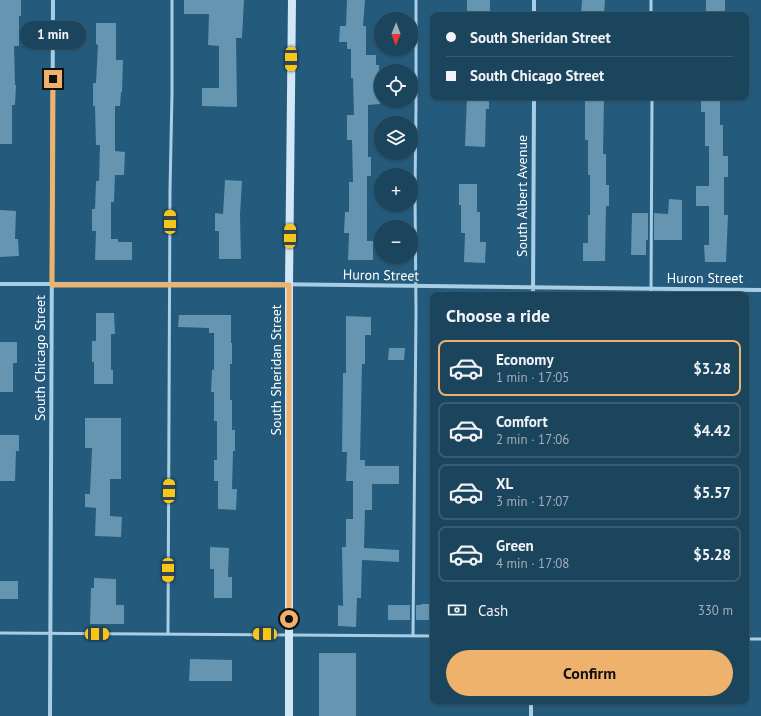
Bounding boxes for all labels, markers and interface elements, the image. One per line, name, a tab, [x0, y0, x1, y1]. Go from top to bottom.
north arrow	[374, 12, 418, 56]
map controls	[374, 12, 418, 264]
callout: 1 min	[20, 21, 86, 49]
text: 1 min	[37, 26, 69, 43]
text: South Sheridan Street	[470, 28, 611, 47]
car	[285, 47, 297, 71]
button: locate	[374, 64, 418, 108]
text: South Chicago Street	[470, 66, 604, 85]
route end	[44, 70, 62, 88]
button: layers	[374, 116, 418, 160]
street label: South Albert Avenue	[513, 135, 531, 257]
button: +	[374, 168, 418, 212]
car	[164, 210, 176, 234]
button: −	[374, 220, 418, 264]
car	[284, 224, 296, 248]
street label: Huron Street	[343, 265, 420, 285]
street label: Huron Street	[667, 269, 743, 287]
street label: South Chicago Street	[31, 295, 49, 421]
street label: South Sheridan Street	[267, 304, 285, 435]
text: Choose a ride	[446, 304, 550, 327]
icon: car	[448, 350, 484, 386]
text: Economy	[496, 350, 554, 369]
text: $3.28	[693, 359, 731, 378]
text: 1 min · 17:05	[496, 369, 569, 386]
icon: car	[448, 412, 484, 448]
text: Comfort	[496, 412, 548, 431]
text: $4.42	[693, 421, 731, 440]
text: 2 min · 17:06	[496, 431, 569, 448]
icon: car	[448, 474, 484, 510]
text: XL	[496, 474, 513, 493]
car	[163, 479, 175, 503]
text: $5.57	[693, 483, 731, 502]
text: 3 min · 17:07	[496, 493, 569, 510]
icon: car	[448, 536, 484, 572]
text: Green	[496, 536, 534, 555]
text: $5.28	[693, 545, 731, 564]
text: 4 min · 17:08	[496, 555, 569, 572]
car	[162, 558, 174, 582]
icon: cash	[446, 599, 468, 621]
text: Cash	[478, 601, 508, 620]
text: 330 m	[698, 602, 733, 619]
route start	[280, 610, 298, 628]
car	[85, 628, 109, 640]
car	[253, 628, 277, 640]
button: Confirm	[446, 650, 733, 696]

